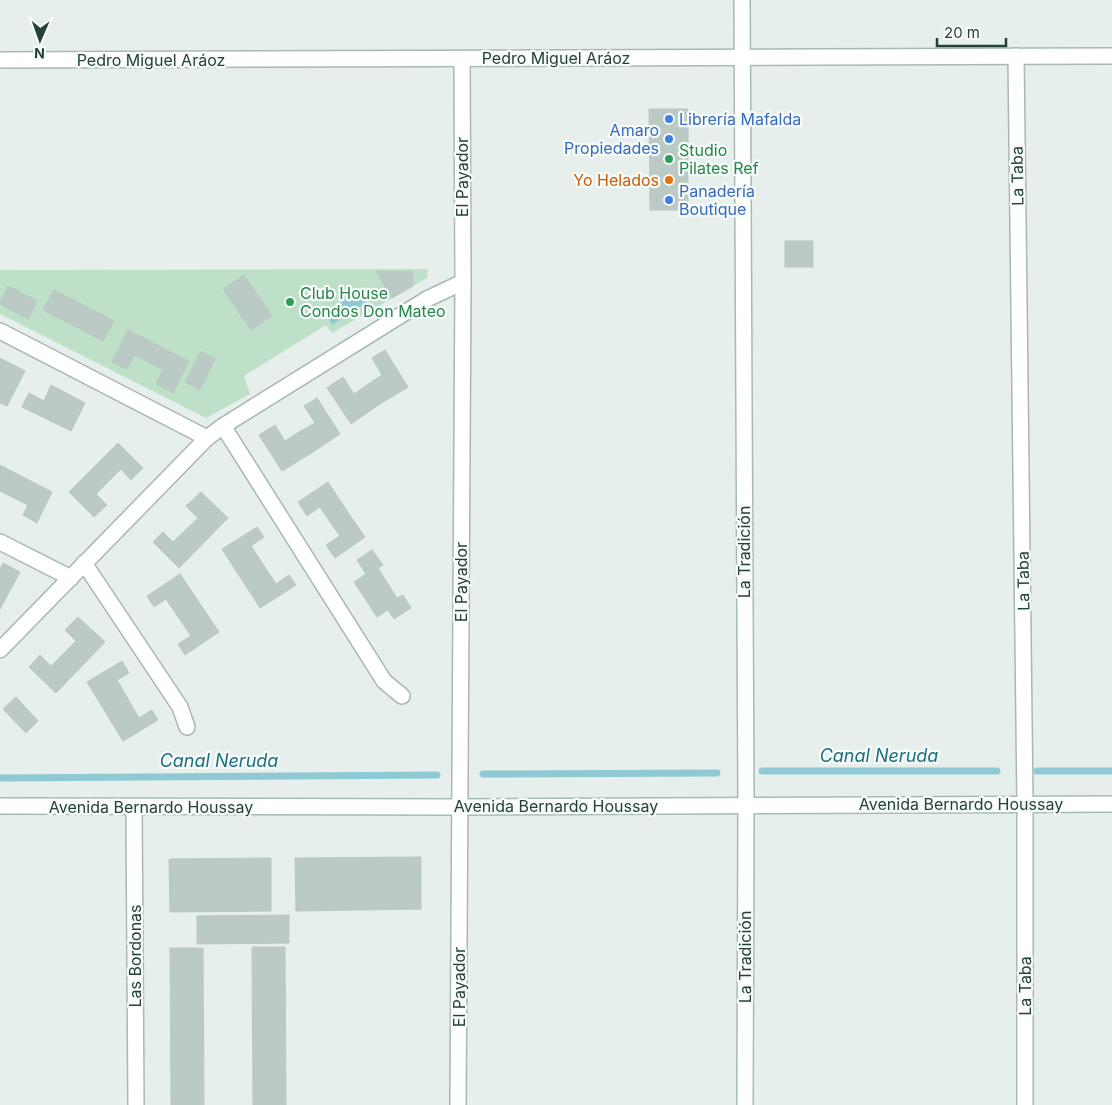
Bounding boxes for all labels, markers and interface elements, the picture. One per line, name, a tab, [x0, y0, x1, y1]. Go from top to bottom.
north arrow	[15, 15, 65, 65]
scale bar	[937, 15, 1006, 47]
text: 20 m	[944, 23, 980, 42]
text: N	[34, 45, 45, 62]
street label: Pedro Miguel Aráoz	[482, 48, 630, 68]
street label: Pedro Miguel Aráoz	[77, 50, 225, 70]
place label: Librería Mafalda	[679, 109, 801, 129]
marker: Librería Mafalda	[663, 113, 675, 125]
place label: Amaro Propiedades	[564, 120, 659, 158]
marker: Amaro Propiedades	[663, 133, 675, 145]
street label: El Payador	[452, 137, 472, 217]
place label: Studio Pilates Ref	[679, 140, 759, 178]
street label: La Taba	[1006, 146, 1028, 206]
marker: Studio Pilates Ref	[663, 153, 675, 165]
place label: Yo Helados	[573, 170, 659, 190]
marker: Yo Helados	[663, 174, 675, 186]
place label: Panadería Boutique	[679, 181, 755, 219]
marker: Panadería Boutique	[663, 194, 675, 206]
place label: Club House Condos Don Mateo	[300, 283, 446, 321]
marker: Club House Condos Don Mateo	[284, 296, 296, 308]
street label: La Tradición	[734, 506, 754, 598]
street label: El Payador	[451, 542, 471, 622]
street label: La Taba	[1012, 551, 1034, 611]
water label: Canal Neruda	[820, 745, 938, 766]
water label: Canal Neruda	[160, 750, 278, 771]
street label: Avenida Bernardo Houssay	[859, 794, 1063, 814]
street label: Avenida Bernardo Houssay	[454, 796, 658, 816]
street label: Avenida Bernardo Houssay	[49, 797, 253, 817]
street label: Las Bordonas	[125, 904, 145, 1008]
street label: La Tradición	[735, 911, 755, 1003]
street label: El Payador	[449, 947, 469, 1027]
street label: La Taba	[1015, 956, 1035, 1016]

